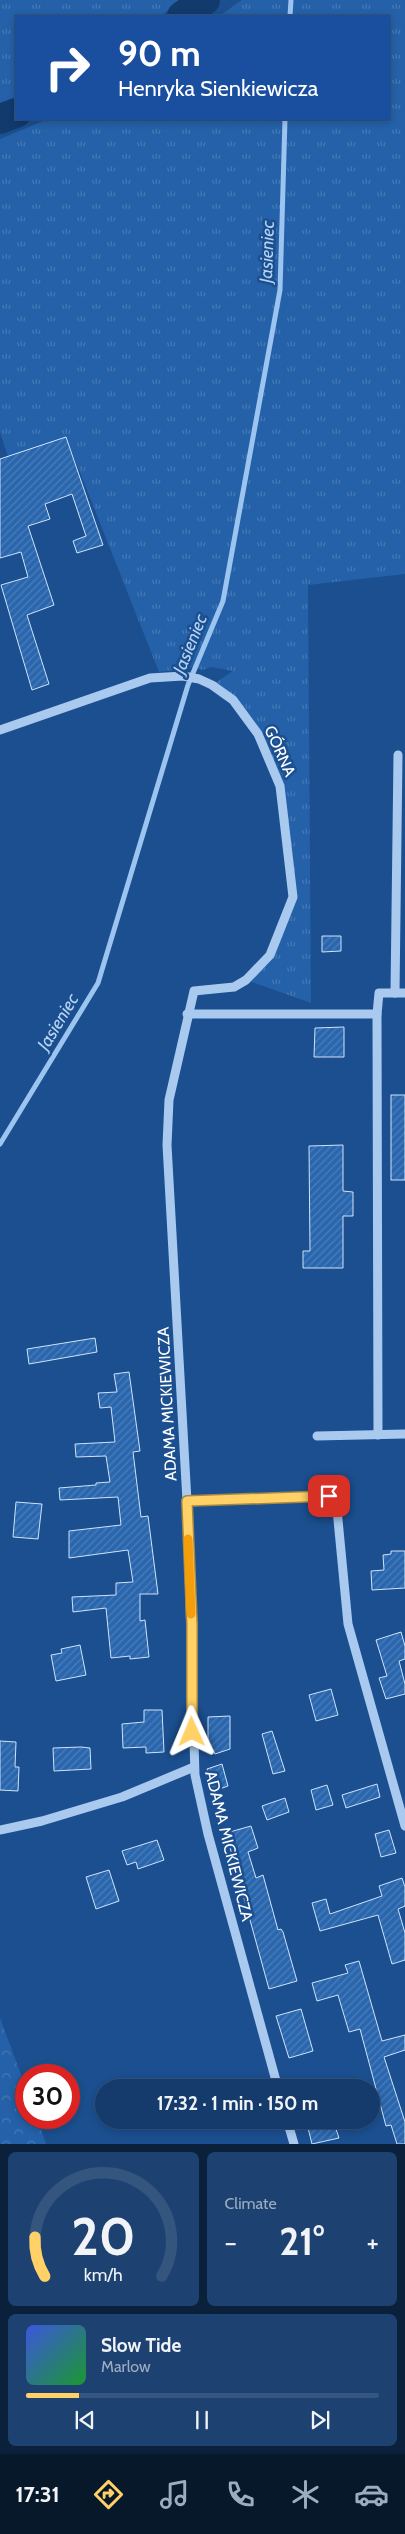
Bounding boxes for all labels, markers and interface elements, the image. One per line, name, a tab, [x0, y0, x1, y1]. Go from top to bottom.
text: 90 m	[118, 32, 201, 75]
icon: right	[35, 35, 100, 100]
text: Henryka Sienkiewicza	[118, 75, 318, 102]
water label: Jasieniec	[255, 220, 279, 286]
water label: Jasieniec	[167, 611, 212, 679]
street label: GÓRNA	[260, 723, 300, 780]
water label: Jasieniec	[31, 989, 84, 1056]
street label: ADAMA MICKIEWICZA	[153, 1326, 181, 1481]
pin	[308, 1475, 350, 1517]
icon: arrive	[315, 1482, 343, 1510]
position arrow	[165, 1705, 217, 1757]
street label: ADAMA MICKIEWICZA	[201, 1769, 257, 1923]
speed limit sign: 30	[15, 2064, 80, 2129]
text: 17:32 · 1 min · 150 m	[157, 2092, 318, 2115]
text: Climate	[225, 2194, 277, 2213]
text: 20	[71, 2205, 135, 2268]
text: 21°	[279, 2218, 324, 2265]
text: −	[225, 2225, 237, 2259]
text: +	[367, 2225, 379, 2259]
text: km/h	[84, 2264, 123, 2285]
text: Slow Tide	[101, 2334, 181, 2357]
text: Marlow	[101, 2357, 151, 2376]
icon: previous	[71, 2406, 99, 2434]
icon: pause	[188, 2406, 216, 2434]
icon: next	[306, 2406, 334, 2434]
icon: directions	[91, 2477, 126, 2512]
icon: music	[157, 2477, 192, 2512]
icon: phone	[223, 2477, 258, 2512]
icon: climate	[288, 2477, 323, 2512]
icon: car	[354, 2477, 389, 2512]
text: 17:31	[15, 2481, 60, 2508]

